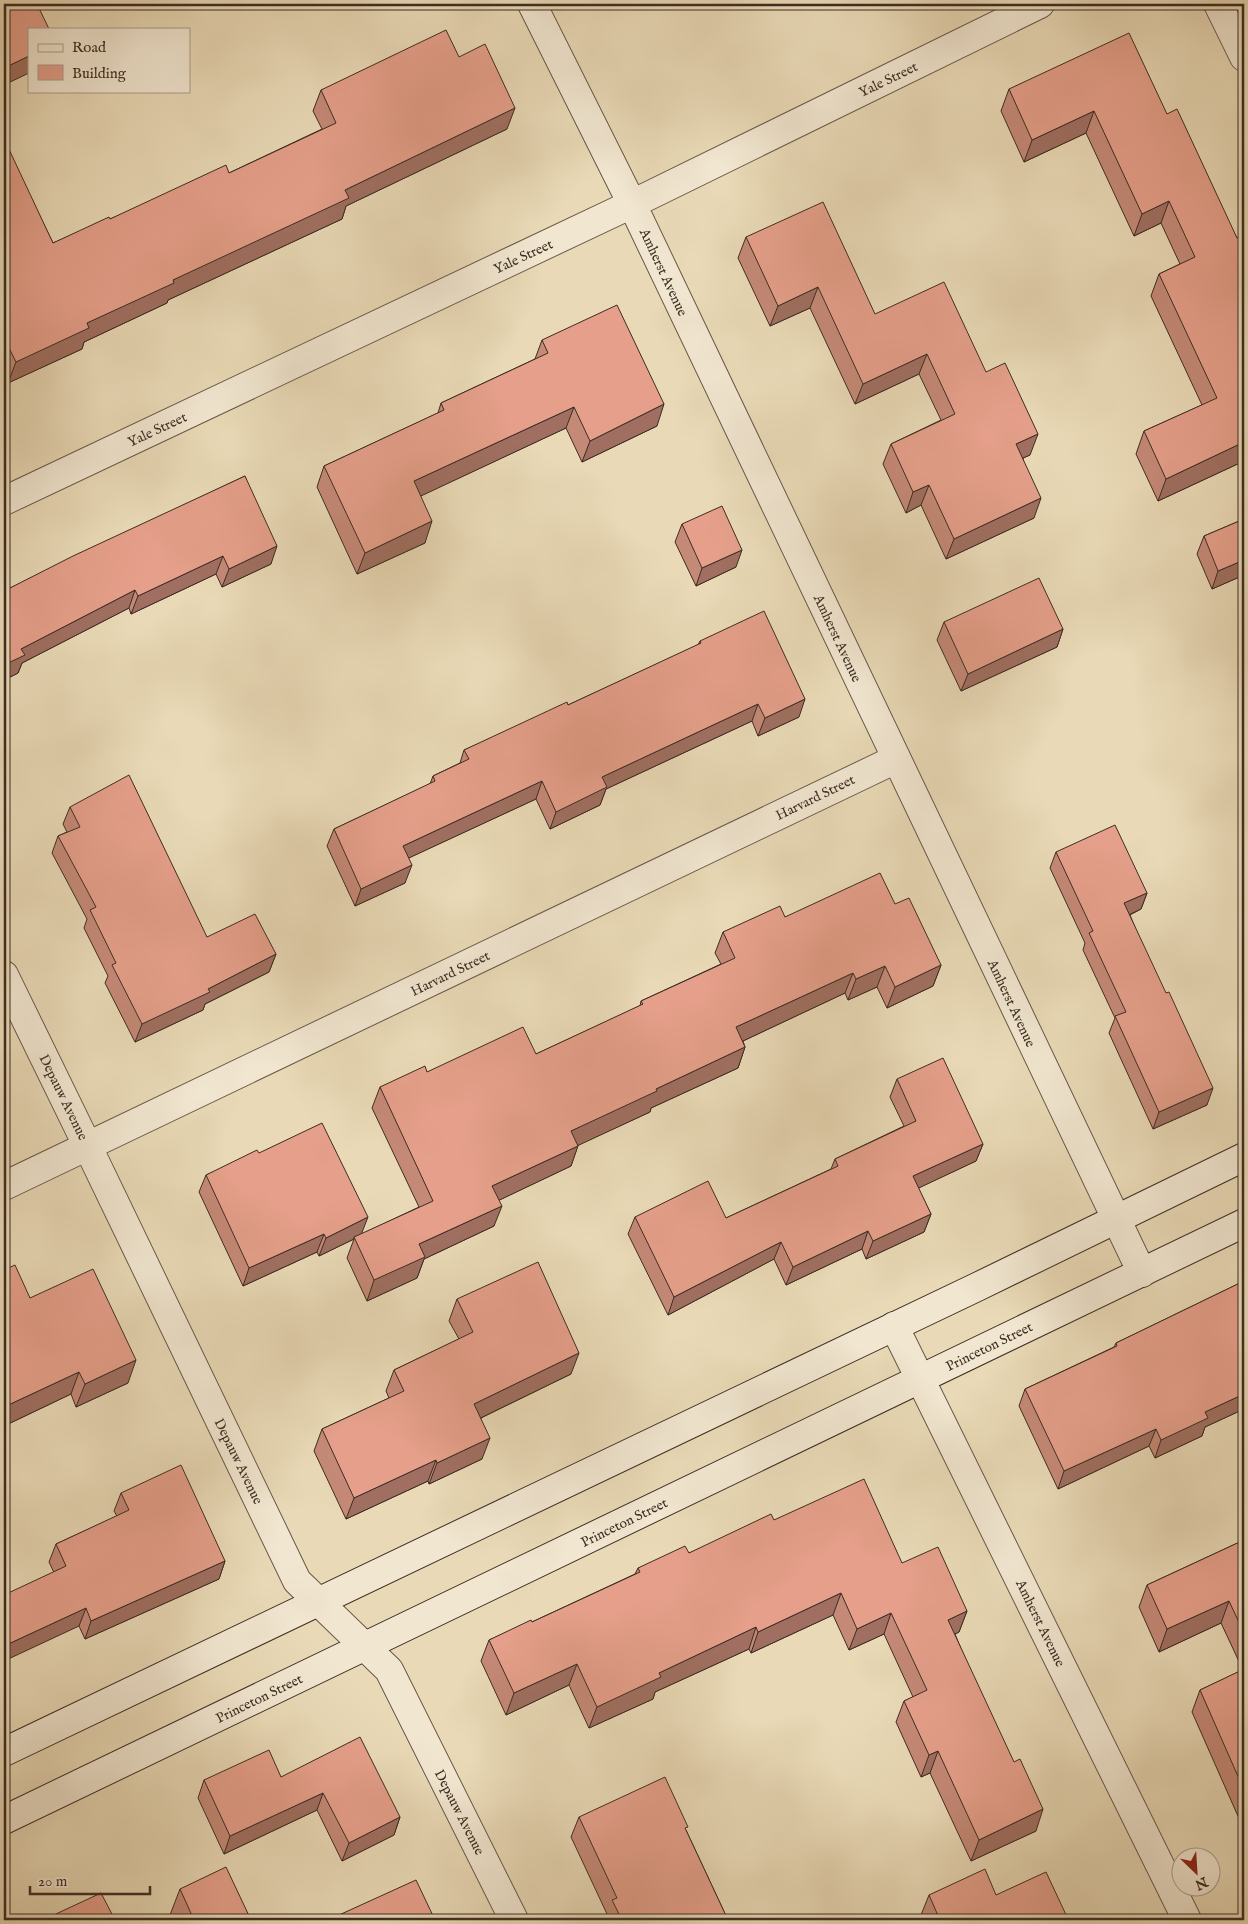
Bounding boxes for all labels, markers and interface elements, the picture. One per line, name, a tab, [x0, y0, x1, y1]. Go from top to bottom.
legend	[28, 28, 190, 92]
text: Road	[72, 38, 107, 57]
street label: Yale Street	[856, 58, 921, 102]
text: Building	[72, 64, 127, 83]
street label: Amherst Avenue	[634, 225, 692, 320]
street label: Yale Street	[491, 235, 556, 278]
street label: Yale Street	[125, 408, 190, 451]
street label: Amherst Avenue	[808, 591, 866, 686]
street label: Harvard Street	[773, 771, 858, 825]
street label: Harvard Street	[408, 947, 493, 1001]
street label: Amherst Avenue	[982, 956, 1040, 1051]
street label: Depauw Avenue	[34, 1051, 92, 1144]
street label: Princeton Street	[943, 1318, 1036, 1376]
street label: Depauw Avenue	[209, 1415, 267, 1508]
street label: Princeton Street	[578, 1494, 671, 1552]
street label: Amherst Avenue	[1011, 1576, 1069, 1671]
street label: Princeton Street	[213, 1670, 306, 1728]
street label: Depauw Avenue	[430, 1767, 489, 1859]
north arrow	[1170, 1846, 1220, 1896]
scale bar	[30, 1864, 150, 1896]
text: 20 m	[38, 1872, 68, 1891]
text: N	[1192, 1872, 1211, 1894]

